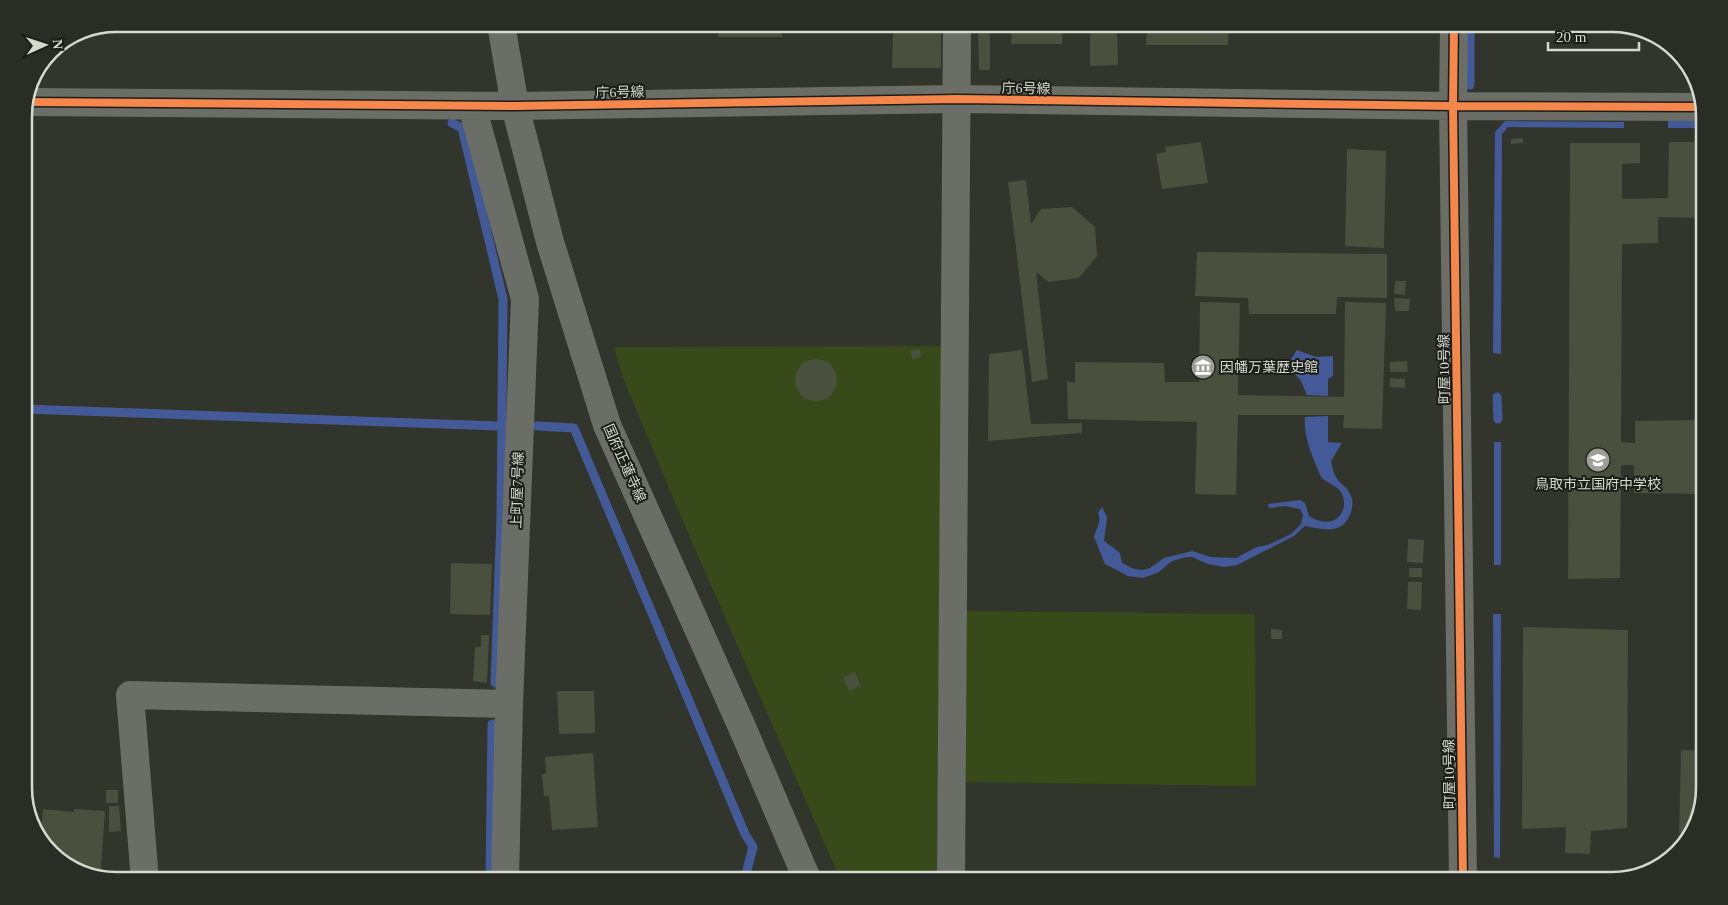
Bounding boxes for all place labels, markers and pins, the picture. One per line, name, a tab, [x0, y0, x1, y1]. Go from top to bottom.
museum icon: 因幡万葉歴史館	[1190, 354, 1216, 380]
place label: 因幡万葉歴史館	[1220, 360, 1318, 375]
school or university icon: 鳥取市立国府中学校	[1585, 447, 1611, 473]
place label: 鳥取市立国府中学校	[1535, 477, 1661, 492]

